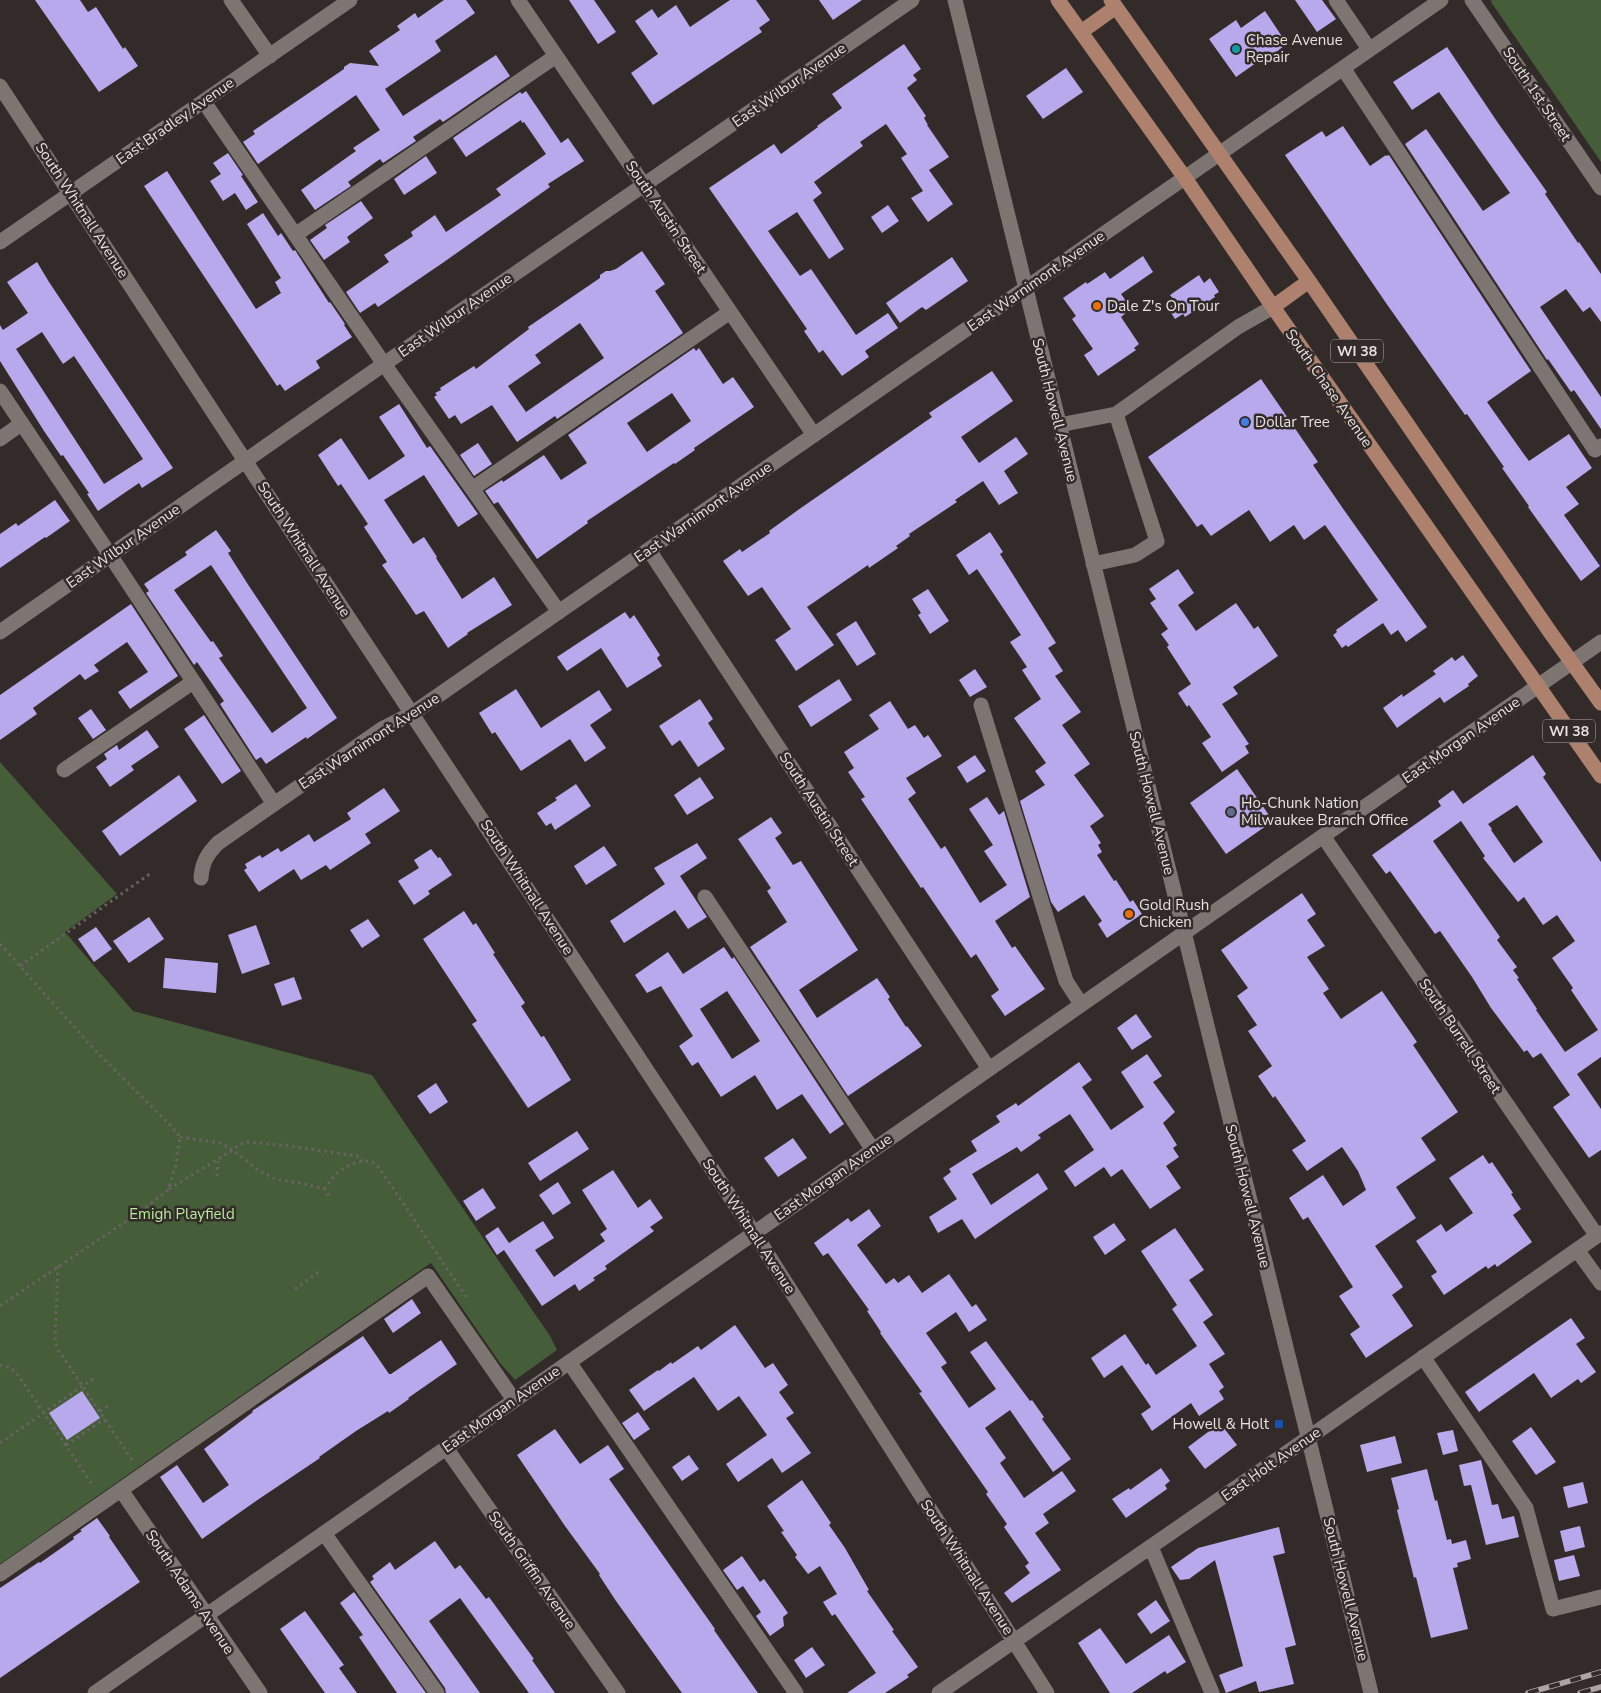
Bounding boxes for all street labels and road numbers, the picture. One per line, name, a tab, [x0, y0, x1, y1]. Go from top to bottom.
street label: East Wilbur Avenue	[728, 38, 850, 132]
street label: South 1st Street	[1498, 43, 1576, 146]
street label: East Bradley Avenue	[112, 73, 238, 169]
street label: South Whitnall Avenue	[31, 138, 133, 282]
street label: South Austin Street	[621, 157, 712, 278]
street label: East Warnimont Avenue	[963, 226, 1109, 336]
street label: East Wilbur Avenue	[394, 268, 516, 362]
street label: South Chase Avenue	[1281, 325, 1377, 451]
street label: South Howell Avenue	[1027, 336, 1083, 484]
road number: WI 38	[1331, 340, 1383, 362]
street label: East Warnimont Avenue	[630, 457, 776, 567]
street label: South Whitnall Avenue	[253, 477, 355, 621]
street label: East Wilbur Avenue	[62, 499, 184, 593]
street label: East Warnimont Avenue	[295, 688, 443, 794]
street label: East Morgan Avenue	[1398, 692, 1524, 788]
road number: WI 38	[1543, 719, 1595, 742]
street label: South Howell Avenue	[1124, 729, 1180, 877]
street label: South Austin Street	[775, 748, 864, 870]
street label: South Whitnall Avenue	[476, 815, 578, 959]
street label: South Burrell Street	[1414, 975, 1506, 1098]
street label: South Howell Avenue	[1220, 1122, 1276, 1270]
street label: East Morgan Avenue	[770, 1129, 896, 1225]
street label: South Whitnall Avenue	[698, 1154, 800, 1298]
street label: East Morgan Avenue	[438, 1361, 564, 1457]
street label: East Holt Avenue	[1217, 1422, 1325, 1506]
street label: South Whitnall Avenue	[916, 1495, 1018, 1639]
street label: South Griffin Avenue	[484, 1507, 580, 1633]
street label: South Howell Avenue	[1318, 1515, 1374, 1663]
street label: South Adams Avenue	[141, 1526, 239, 1658]

